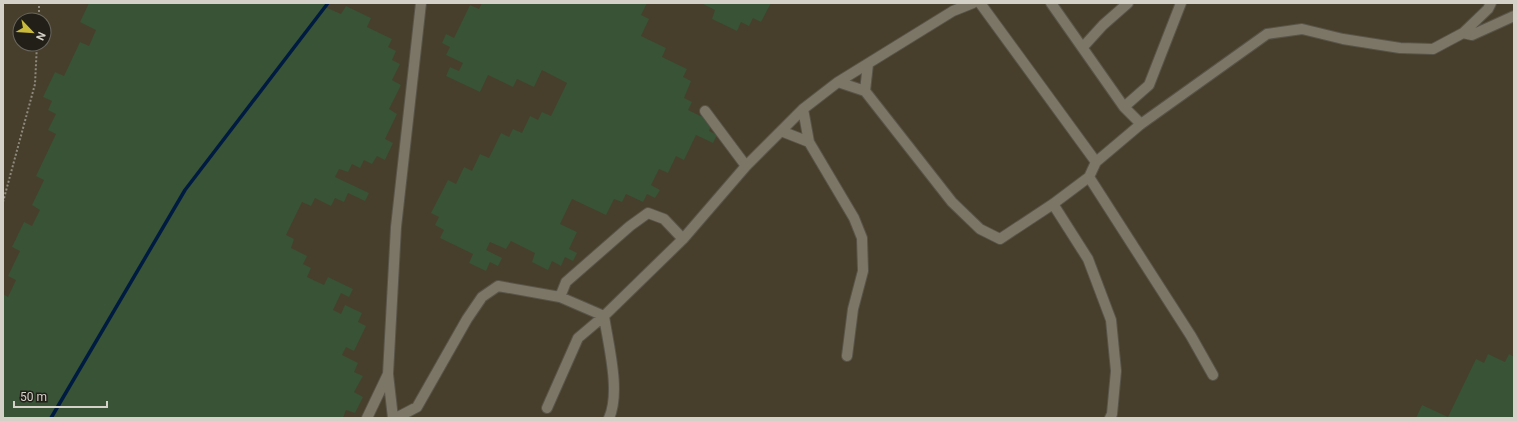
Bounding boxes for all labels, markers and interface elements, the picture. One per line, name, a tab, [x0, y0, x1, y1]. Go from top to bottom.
north arrow	[12, 12, 52, 52]
text: N	[33, 30, 48, 42]
scale bar	[14, 383, 107, 409]
text: 50 m	[20, 390, 47, 404]

